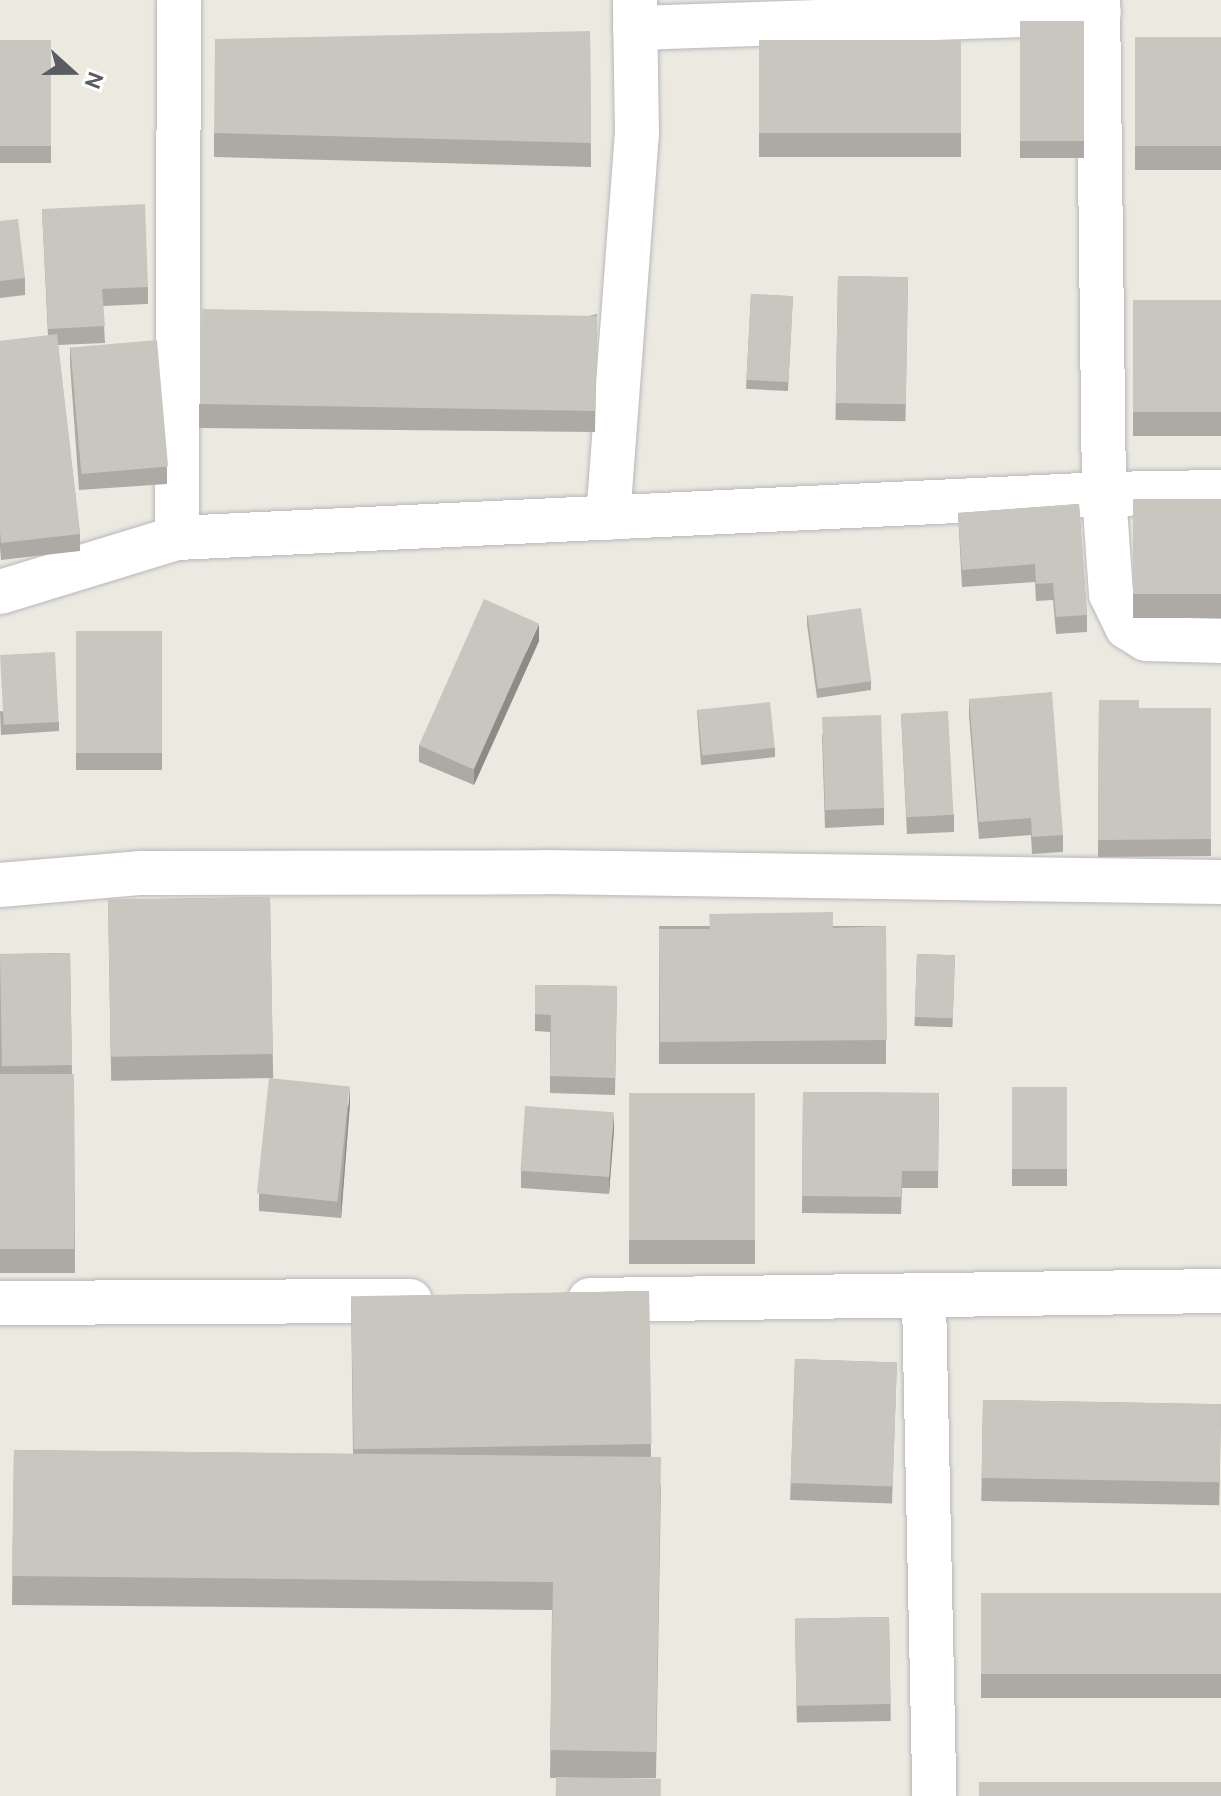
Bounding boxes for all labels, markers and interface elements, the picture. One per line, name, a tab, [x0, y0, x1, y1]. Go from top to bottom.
north arrow	[32, 32, 112, 112]
text: N	[80, 69, 109, 93]

